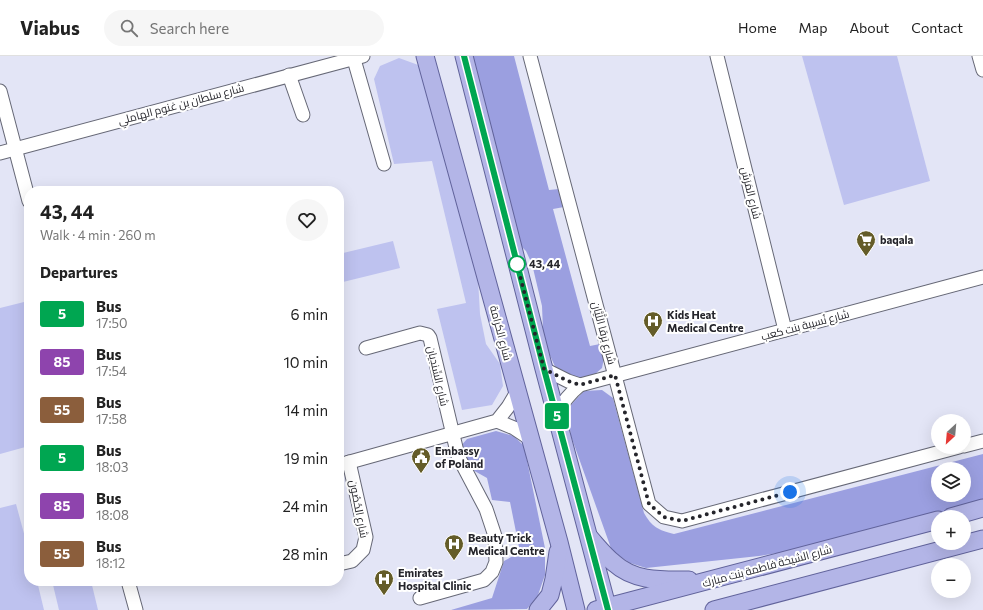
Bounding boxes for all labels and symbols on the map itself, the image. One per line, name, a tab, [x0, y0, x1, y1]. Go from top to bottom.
street label: شارع سلطان بن غنوم الهاملي	[117, 80, 246, 129]
street label: شارع المَرَش	[737, 165, 764, 221]
supermarket icon: baqala	[855, 229, 877, 257]
place label: baqala	[880, 233, 914, 246]
marker: 43, 44	[508, 255, 526, 273]
place label: 43, 44	[529, 257, 561, 270]
street label: شارع بَرقا اللَّيَّان	[588, 300, 619, 366]
street label: شارع الكرامة	[486, 304, 515, 362]
street label: شارع نُسيبة بنت كعب	[759, 306, 851, 344]
place label: Kids Heat Medical Centre	[667, 308, 744, 334]
hospital icon: Kids Heat Medical Centre	[642, 310, 664, 338]
street label: شارع السِّندِيان	[423, 344, 452, 408]
line badge: 5	[544, 403, 570, 429]
north arrow	[931, 414, 971, 454]
place label: Embassy of Poland	[435, 444, 483, 470]
public building icon: Embassy of Poland	[410, 446, 432, 474]
street label: شارع الحُصُون	[346, 479, 372, 540]
your location	[780, 482, 800, 502]
place label: Beauty Trick Medical Centre	[468, 531, 545, 557]
hospital icon: Beauty Trick Medical Centre	[443, 533, 465, 561]
street label: شارع الشيخة فاطمة بنت مبارك	[701, 542, 834, 591]
place label: Emirates Hospital Clinic	[398, 566, 471, 592]
hospital icon: Emirates Hospital Clinic	[373, 568, 395, 596]

